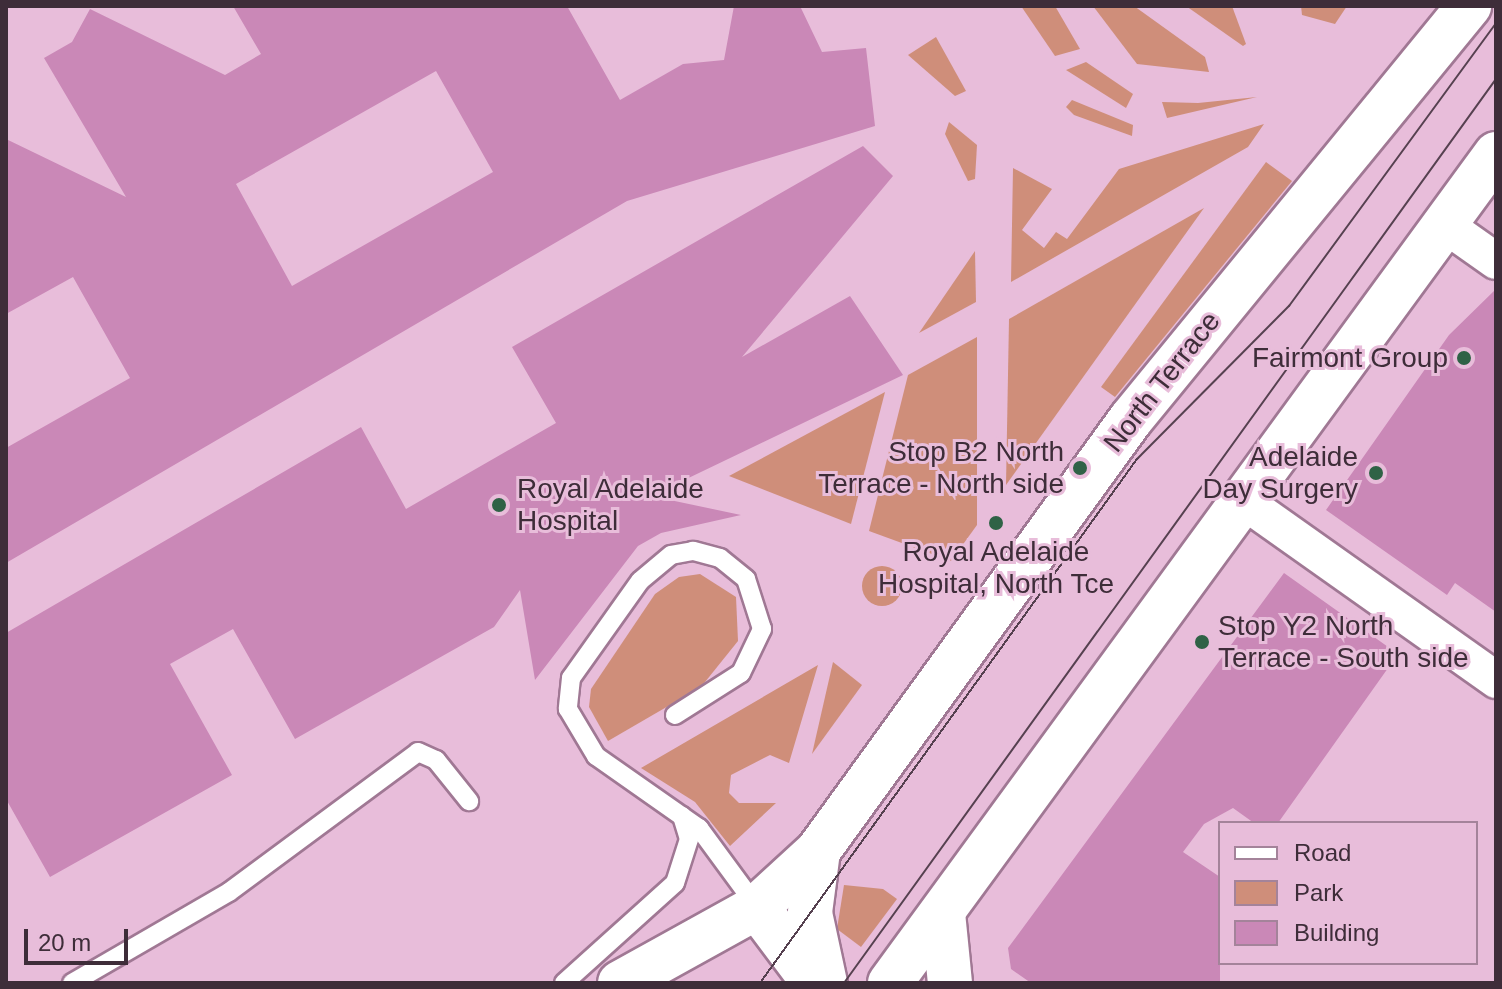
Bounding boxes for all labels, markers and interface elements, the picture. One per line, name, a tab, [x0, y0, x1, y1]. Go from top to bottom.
street label: North Terrace	[1097, 305, 1227, 459]
place label: Fairmont Group	[1252, 341, 1448, 375]
marker: Fairmont Group	[1455, 349, 1473, 367]
place label: Stop B2 North Terrace - North side	[818, 435, 1064, 501]
place label: Adelaide Day Surgery	[1202, 440, 1358, 506]
marker: Stop B2 North Terrace - North side	[1071, 459, 1089, 477]
marker: Adelaide Day Surgery	[1365, 462, 1387, 484]
place label: Royal Adelaide Hospital	[517, 472, 705, 538]
marker: Royal Adelaide Hospital	[488, 494, 510, 516]
marker: Royal Adelaide Hospital, North Tce	[987, 514, 1005, 532]
place label: Royal Adelaide Hospital, North Tce	[878, 535, 1114, 601]
place label: Stop Y2 North Terrace - South side	[1218, 609, 1469, 675]
marker: Stop Y2 North Terrace - South side	[1193, 633, 1211, 651]
legend	[1218, 821, 1478, 965]
text: Road	[1294, 839, 1351, 866]
text: Park	[1294, 879, 1343, 906]
scale bar	[28, 913, 132, 963]
text: Building	[1294, 919, 1379, 946]
text: 20 m	[38, 929, 91, 956]

